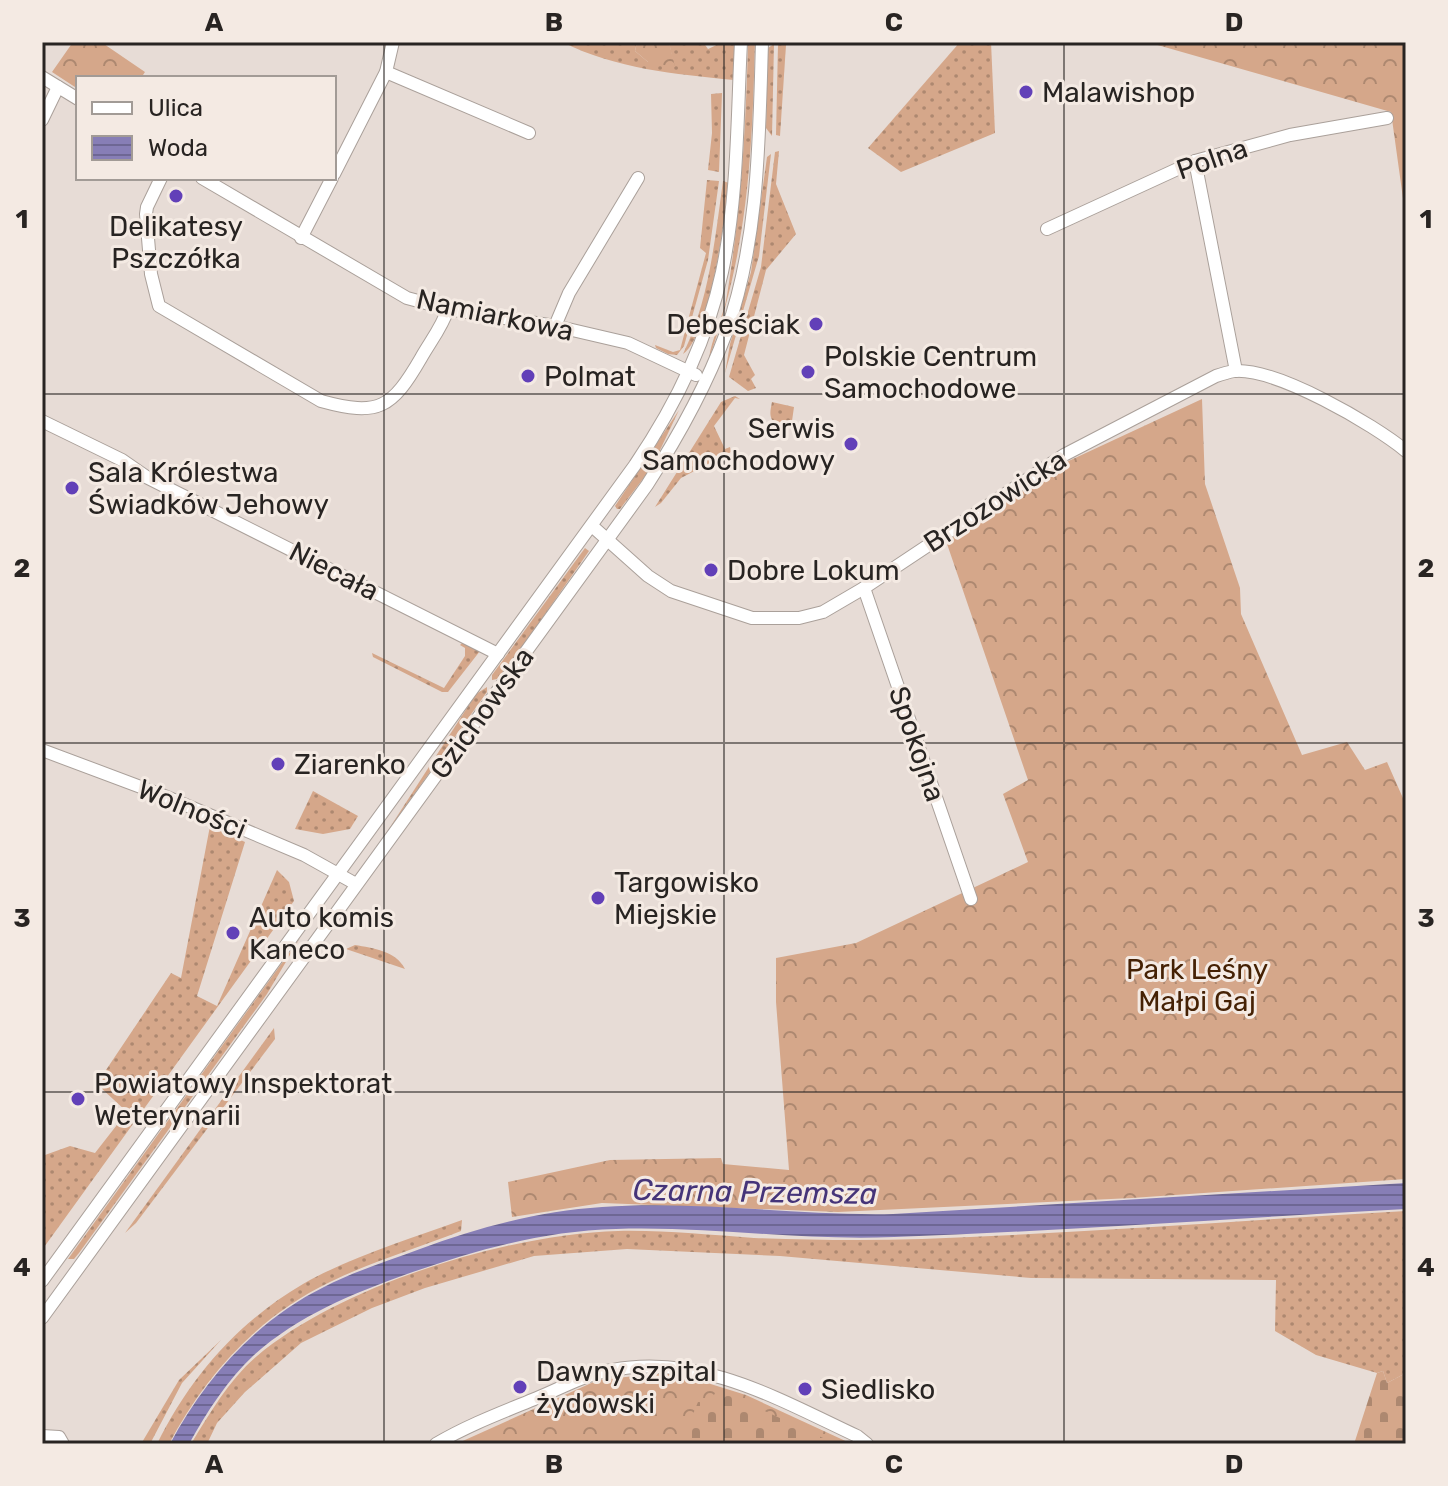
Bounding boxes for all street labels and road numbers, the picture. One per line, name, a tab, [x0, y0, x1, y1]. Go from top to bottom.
street label: Polna	[1172, 132, 1252, 186]
street label: Namiarkowa	[414, 282, 576, 348]
street label: Brzozowicka	[917, 443, 1073, 559]
street label: Niecała	[284, 535, 384, 607]
street label: Gzichowska	[423, 641, 541, 785]
street label: Spokojna	[882, 682, 952, 806]
street label: Wolności	[133, 772, 251, 846]

